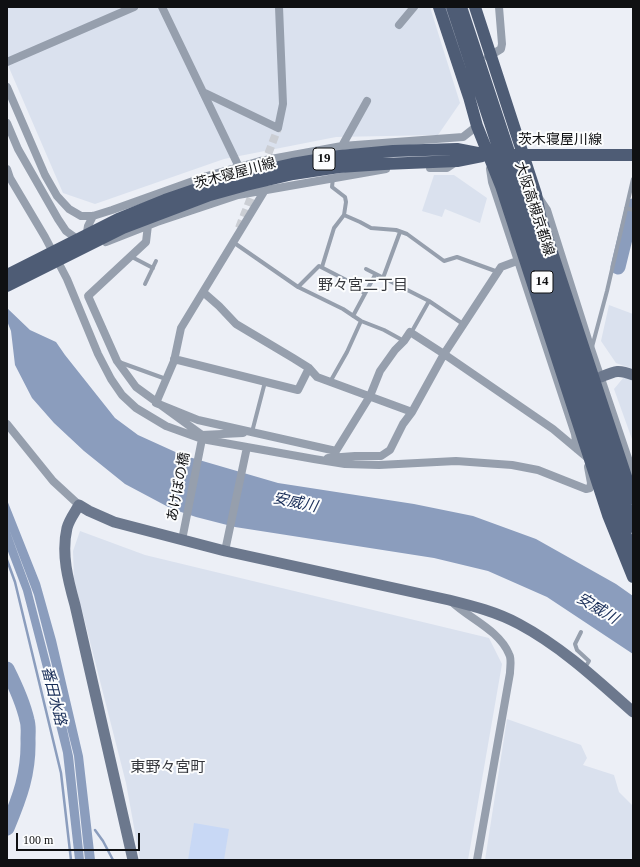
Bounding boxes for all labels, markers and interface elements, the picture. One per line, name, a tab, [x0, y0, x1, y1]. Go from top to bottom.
street label: 茨木寝屋川線	[518, 132, 602, 148]
road number: 19	[313, 148, 335, 170]
street label: 茨木寝屋川線	[192, 155, 278, 193]
street label: 大阪高槻京都線	[511, 160, 557, 258]
road number: 14	[531, 271, 553, 293]
district label: 野々宮二丁目	[318, 277, 408, 295]
street label: あけぼの橋	[164, 451, 194, 523]
water label: 安威川	[271, 490, 319, 516]
water label: 安威川	[573, 590, 621, 628]
water label: 番田水路	[37, 665, 69, 727]
district label: 東野々宮町	[131, 759, 205, 777]
scale bar	[18, 825, 142, 851]
text: 100 m	[23, 833, 53, 847]

